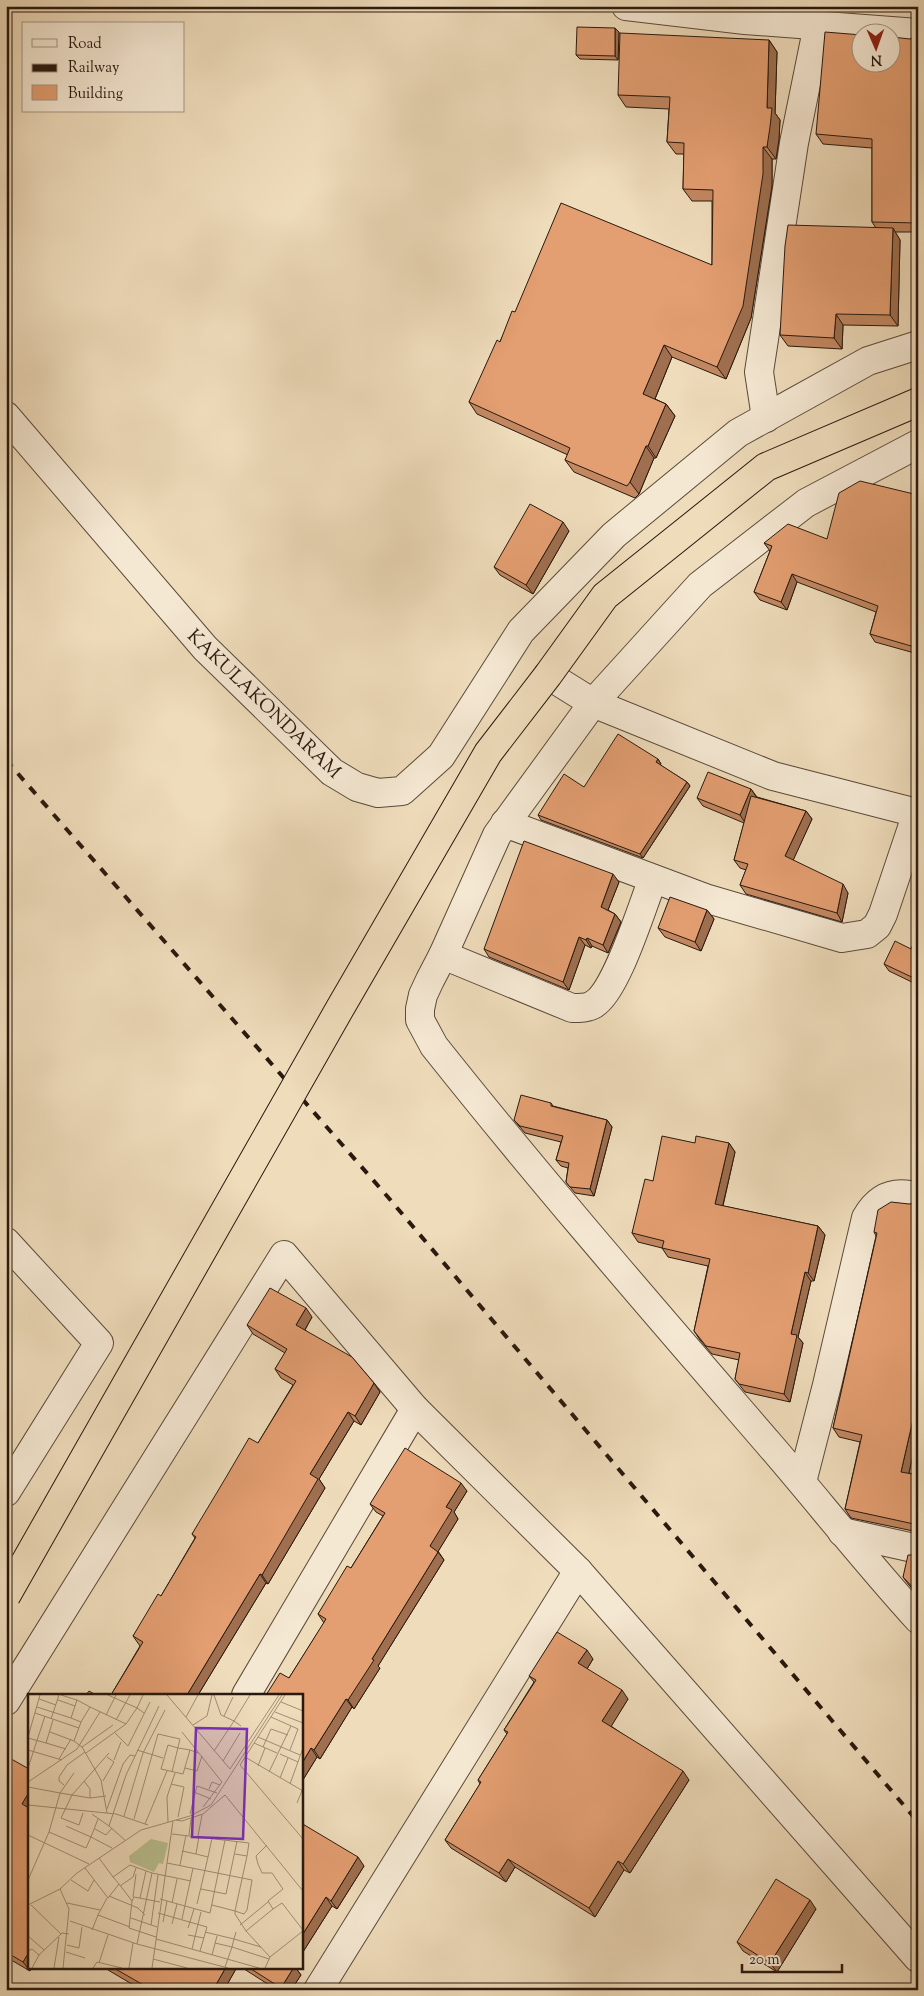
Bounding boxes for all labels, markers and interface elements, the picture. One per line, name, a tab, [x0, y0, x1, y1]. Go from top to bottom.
legend	[22, 22, 185, 112]
north arrow	[852, 22, 902, 72]
text: Road	[68, 34, 102, 55]
text: N	[870, 49, 882, 69]
text: Railway	[68, 58, 120, 79]
text: Building	[68, 84, 123, 105]
street label: KAKULAKONDARAM	[180, 624, 347, 786]
inset map	[28, 1694, 302, 1968]
scale bar	[742, 1941, 842, 1973]
text: 20 m	[749, 1950, 780, 1971]

